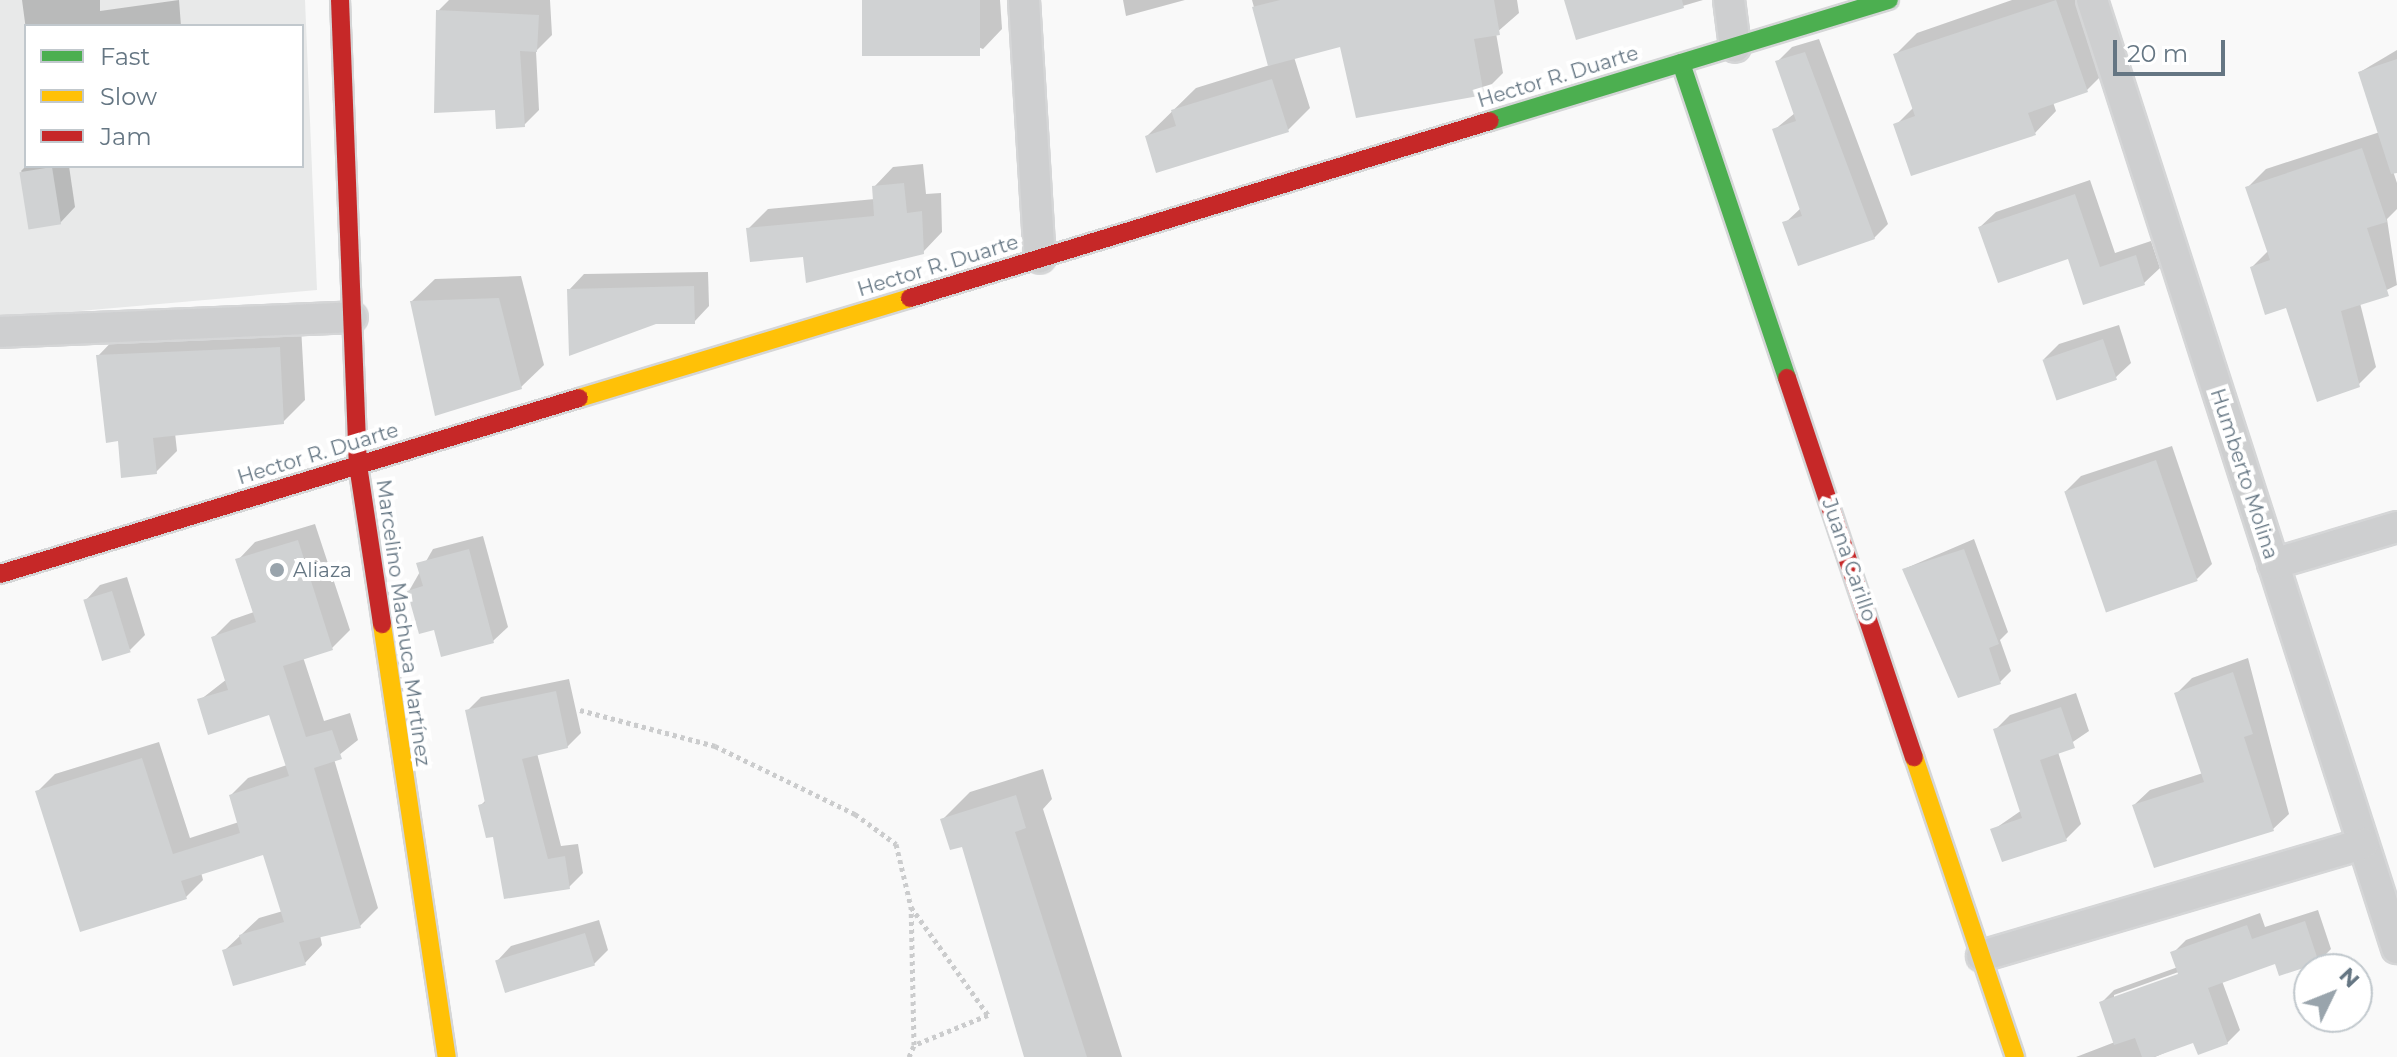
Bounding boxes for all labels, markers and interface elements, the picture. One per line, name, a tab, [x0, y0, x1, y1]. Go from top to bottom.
legend	[24, 24, 304, 168]
scale bar	[2117, 24, 2229, 74]
text: 20 m	[2127, 39, 2188, 68]
street label: Hector R. Duarte	[1475, 41, 1641, 113]
text: Fast	[100, 42, 150, 71]
text: Slow	[100, 82, 157, 111]
text: Jam	[100, 122, 152, 151]
street label: Hector R. Duarte	[855, 230, 1021, 302]
street label: Humberto Molina	[2205, 386, 2283, 562]
street label: Hector R. Duarte	[235, 418, 401, 490]
street label: Marcelino Machuca Martínez	[371, 478, 435, 768]
street label: Juana Carillo	[1817, 495, 1881, 625]
place label: Aliaza	[293, 558, 352, 582]
marker: Aliaza	[268, 561, 286, 579]
north arrow	[2293, 953, 2373, 1033]
text: N	[2334, 962, 2365, 993]

